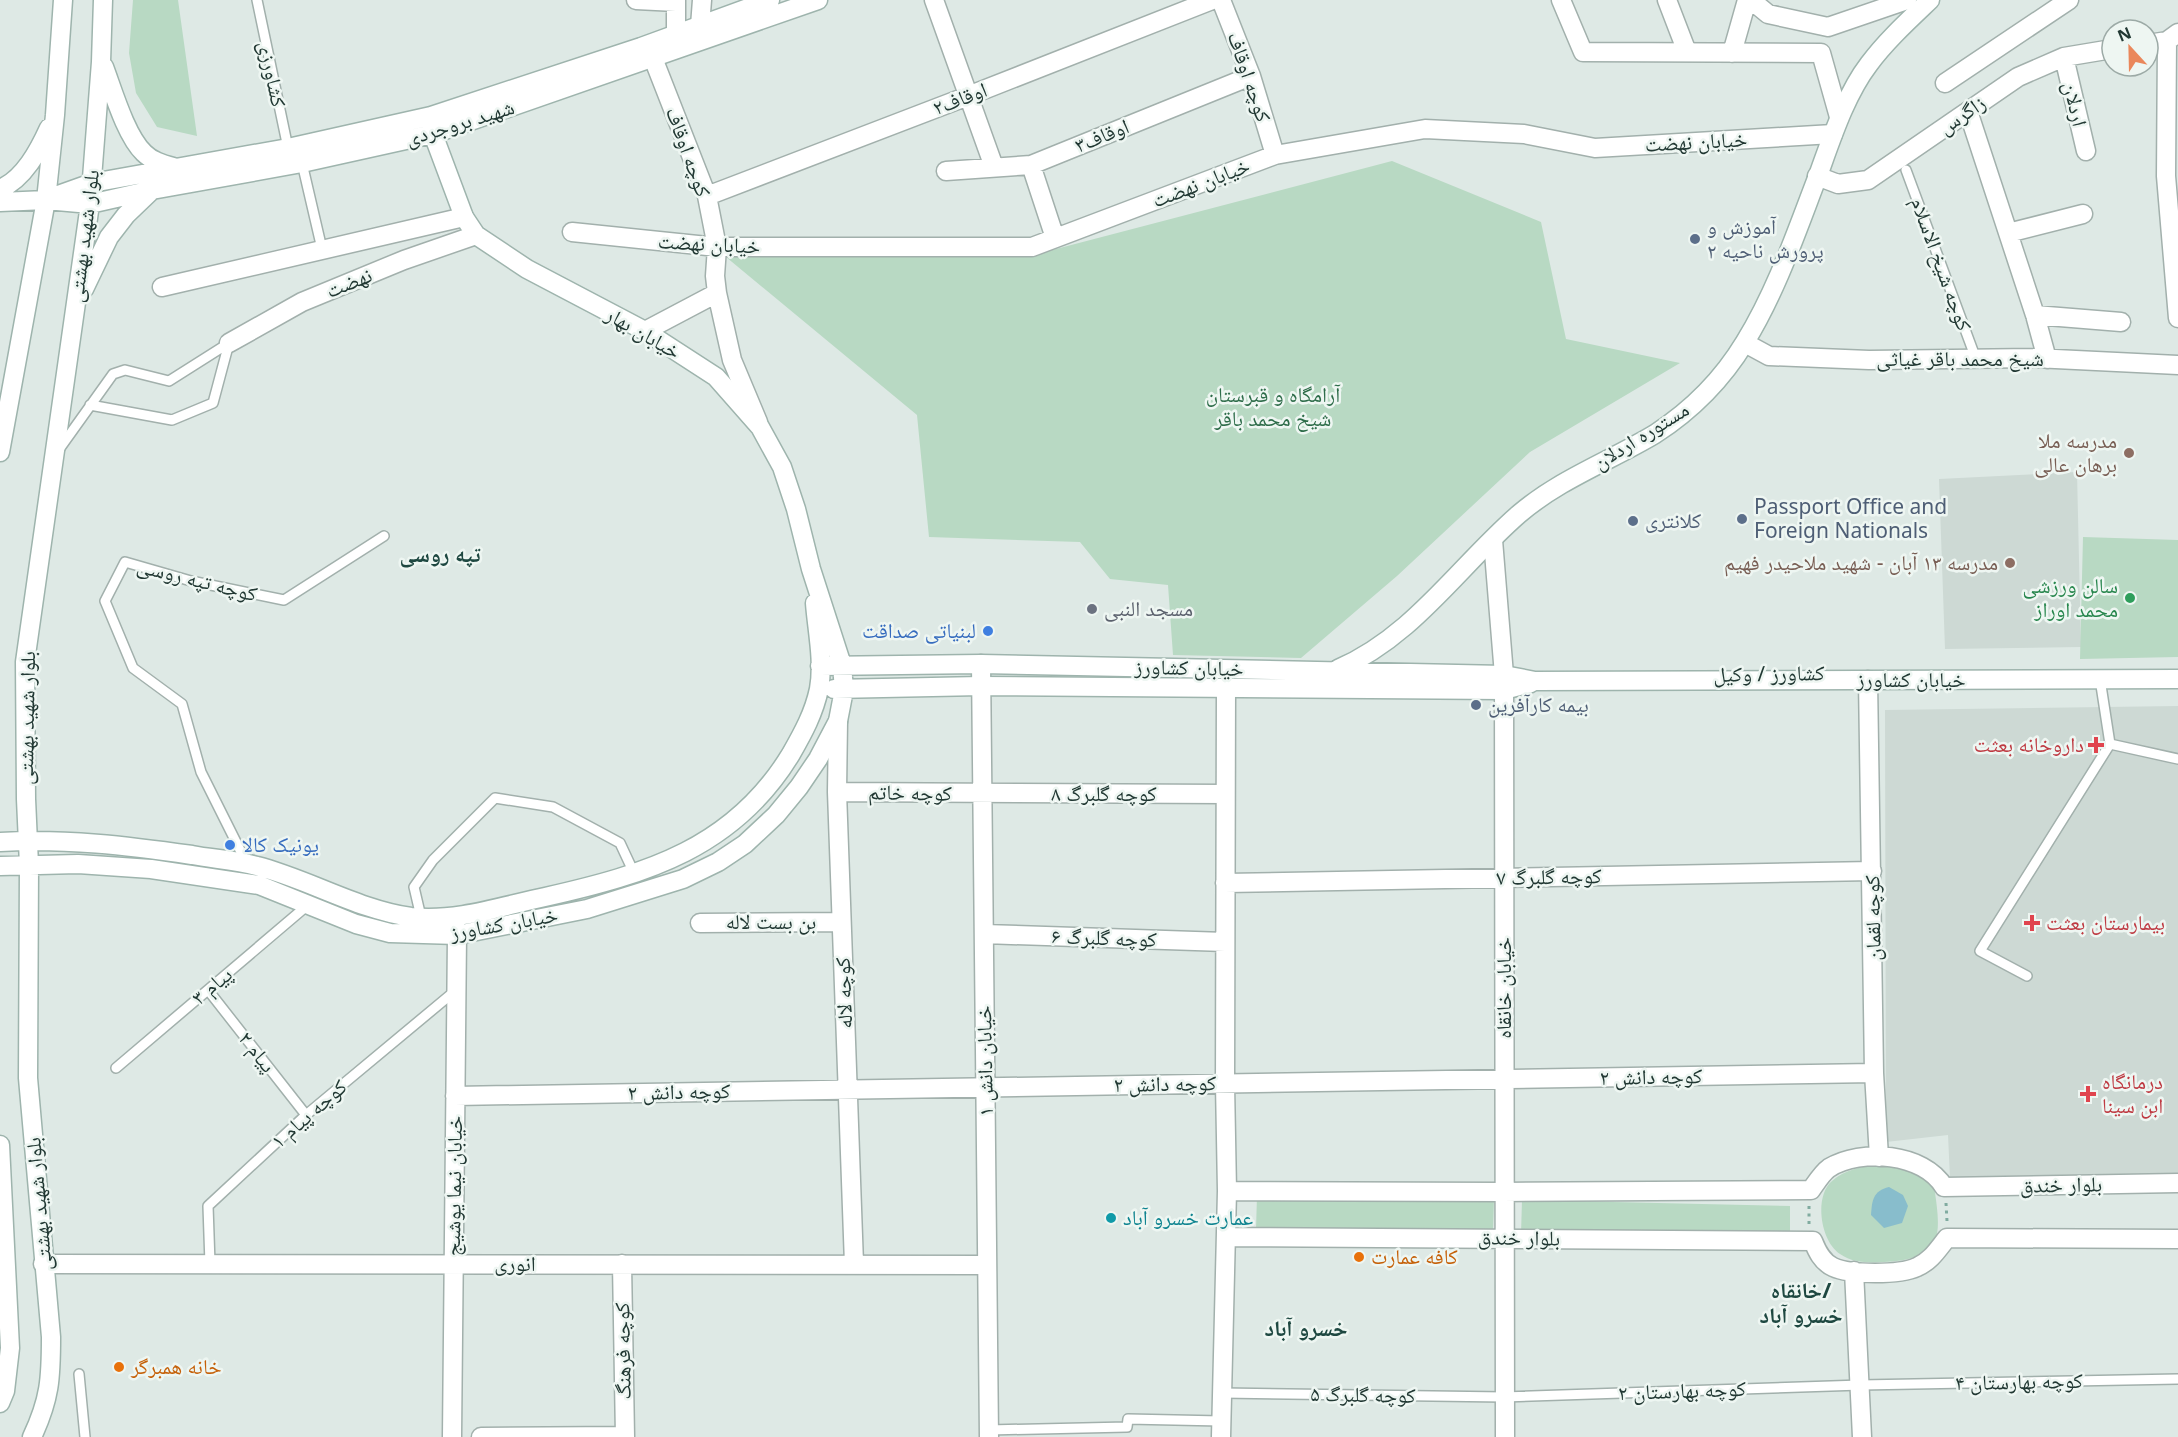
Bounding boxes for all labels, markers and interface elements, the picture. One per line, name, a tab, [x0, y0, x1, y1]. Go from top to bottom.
north arrow	[2100, 18, 2160, 78]
text: N	[2114, 21, 2135, 47]
street label: کوچه اوقاف	[1221, 28, 1279, 126]
street label: کشاورزی	[252, 38, 294, 110]
street label: اوقاف۲	[928, 75, 991, 121]
street label: اردلان	[2057, 79, 2095, 129]
street label: زاگرس	[1932, 88, 1991, 140]
street label: شهید بروجردی	[402, 92, 518, 152]
street label: کوچه اوقاف	[660, 103, 718, 201]
street label: اوقاف۳	[1070, 112, 1133, 159]
street label: خیابان نهضت	[1644, 124, 1748, 158]
street label: خیابان نهضت	[1148, 151, 1253, 213]
street label: بلوار شهید بهشتی	[61, 168, 105, 304]
street label: کوچه شیخ الاسلام	[1904, 193, 1979, 335]
place label: آموزش و پرورش ناحیه ۲	[1707, 212, 1824, 264]
street label: خیابان نهضت	[657, 226, 761, 260]
marker: آموزش و پرورش ناحیه ۲	[1688, 232, 1702, 246]
street label: نهضت	[321, 260, 376, 304]
street label: خیابان بهار	[600, 299, 686, 365]
street label: شیخ محمد باقر غیاثی	[1876, 344, 2044, 372]
park label: آرامگاه و قبرستان شیخ محمد باقر	[1206, 380, 1341, 432]
street label: مستوره اردلان	[1587, 395, 1694, 476]
place label: مدرسه ملا برهان عالی	[2034, 426, 2117, 478]
marker: مدرسه ملا برهان عالی	[2122, 446, 2136, 460]
place label: Passport Office and Foreign Nationals	[1754, 492, 1947, 544]
place label: کلانتری	[1645, 506, 1702, 534]
marker: Passport Office and Foreign Nationals	[1735, 512, 1749, 526]
marker: کلانتری	[1626, 514, 1640, 528]
district label: تپه روسی	[399, 538, 481, 568]
place label: مدرسه ۱۳ آبان - شهید ملاحیدر فهیم	[1724, 548, 1998, 577]
street label: کوچه تپه روسی	[134, 551, 260, 608]
marker: مدرسه ۱۳ آبان - شهید ملاحیدر فهیم	[2003, 556, 2017, 570]
place label: سالن ورزشی محمد اوراز	[2022, 571, 2118, 623]
marker: سالن ورزشی محمد اوراز	[2123, 591, 2137, 605]
place label: مسجد النبی	[1104, 594, 1193, 622]
marker: مسجد النبی	[1085, 602, 1099, 616]
place label: لبنیاتی ‌صداقت	[862, 616, 976, 644]
marker: لبنیاتی ‌صداقت	[981, 624, 995, 638]
street label: بلوار شهید بهشتی	[11, 651, 41, 785]
street label: خیابان کشاورز	[1133, 652, 1244, 682]
street label: کشاورز / وکیل	[1713, 658, 1825, 688]
street label: خیابان کشاورز	[1855, 665, 1966, 693]
place label: بیمه کارآفرین	[1488, 690, 1589, 718]
marker: بیمه کارآفرین	[1469, 698, 1483, 712]
place label: داروخانه بعثت	[1974, 730, 2084, 758]
marker: داروخانه بعثت	[2089, 738, 2103, 752]
street label: کوچه خاتم	[868, 777, 952, 808]
street label: کوچه گلبرگ ۸	[1051, 779, 1157, 807]
place label: یونیک کالا	[242, 830, 319, 858]
marker: یونیک کالا	[223, 838, 237, 852]
street label: کوچه گلبرگ ۷	[1496, 861, 1602, 891]
street label: کوچه لقمان	[1857, 875, 1887, 961]
street label: خیابان کشاورز	[447, 900, 560, 946]
street label: بن بست لاله	[726, 907, 816, 935]
place label: بیمارستان بعثت	[2046, 908, 2165, 936]
marker: بیمارستان بعثت	[2023, 914, 2041, 932]
street label: کوچه گلبرگ ۶	[1051, 921, 1157, 953]
street label: خیابان خانقاه	[1489, 937, 1517, 1039]
street label: کوچه لاله	[828, 956, 858, 1029]
street label: پیام ۳	[185, 960, 238, 1011]
street label: خیابان دانش ۱	[969, 1005, 999, 1117]
street label: پیام ۲	[232, 1025, 283, 1078]
street label: کوچه دانش ۲	[1599, 1061, 1703, 1091]
place label: درمانگاه ابن سینا	[2102, 1067, 2163, 1119]
street label: کوچه دانش ۲	[1113, 1068, 1217, 1098]
street label: کوچه پیام ۱	[264, 1072, 353, 1155]
street label: کوچه دانش ۲	[627, 1076, 731, 1106]
marker: درمانگاه ابن سینا	[2079, 1085, 2097, 1103]
street label: خیابان نیما یوشیج	[438, 1116, 468, 1256]
street label: بلوار شهید بهشتی	[18, 1136, 58, 1272]
street label: بلوار خندق	[2020, 1169, 2102, 1199]
place label: عمارت خسرو آباد	[1123, 1203, 1254, 1231]
marker: عمارت خسرو آباد	[1104, 1211, 1118, 1225]
street label: بلوار خندق	[1478, 1222, 1560, 1252]
place label: کافه عمارت	[1371, 1242, 1458, 1270]
street label: انوری	[494, 1249, 536, 1277]
marker: کافه عمارت	[1352, 1250, 1366, 1264]
district label: خانقاه/ خسرو آباد	[1759, 1274, 1843, 1329]
street label: کوچه فرهنگ	[607, 1302, 637, 1400]
district label: خسرو آباد	[1264, 1312, 1348, 1342]
place label: خانه همبرگر	[130, 1352, 222, 1380]
marker: خانه همبرگر	[112, 1360, 126, 1374]
street label: کوچه بهارستان ۴	[1955, 1366, 2083, 1396]
street label: کوچه بهارستان ۲	[1618, 1374, 1747, 1406]
street label: کوچه گلبرگ ۵	[1310, 1379, 1416, 1409]

